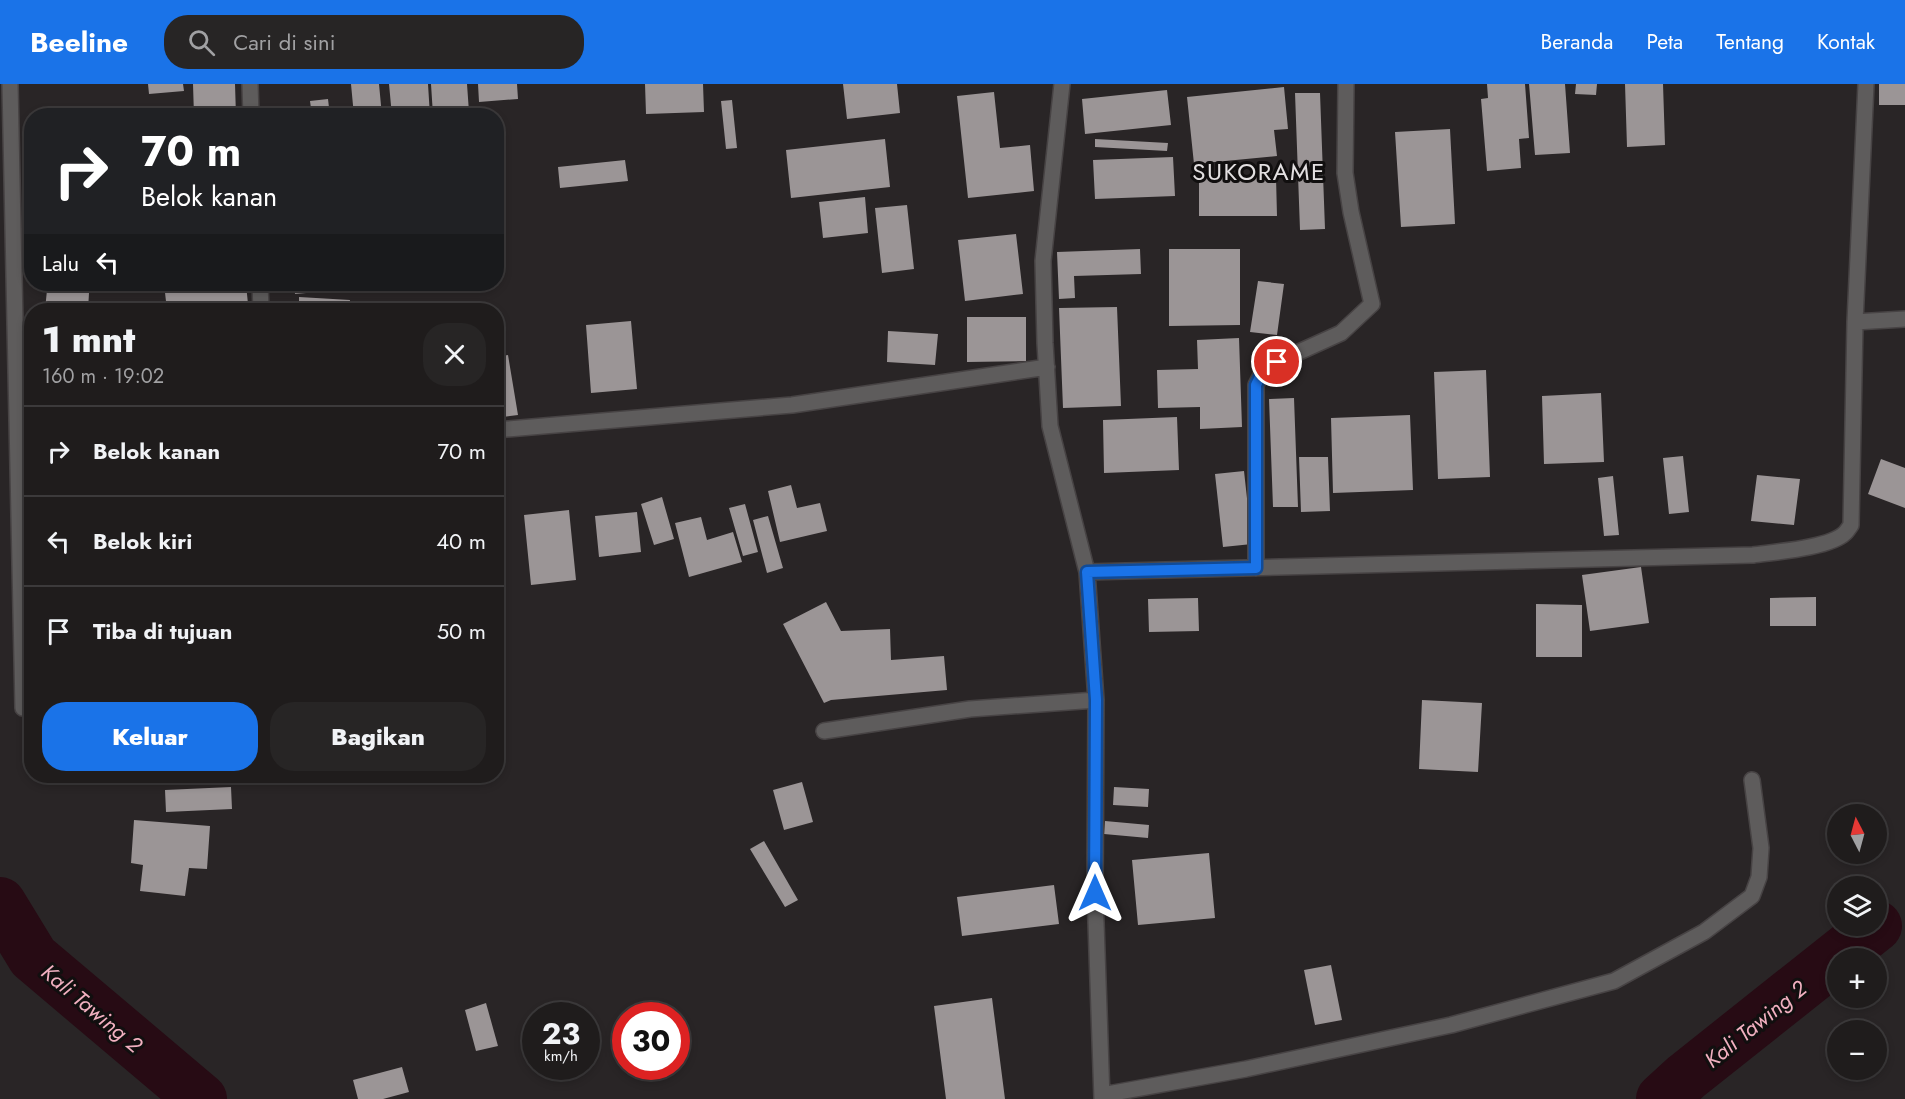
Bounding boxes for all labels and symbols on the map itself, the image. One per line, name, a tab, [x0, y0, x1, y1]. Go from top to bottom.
district label: SUKORAME	[1192, 154, 1326, 189]
pin	[1251, 336, 1302, 387]
north arrow	[1827, 804, 1887, 864]
position arrow	[1063, 861, 1127, 925]
water label: Kali Tawing 2	[34, 956, 150, 1060]
water label: Kali Tawing 2	[1697, 972, 1814, 1075]
speed limit sign: 30	[612, 1002, 690, 1080]

